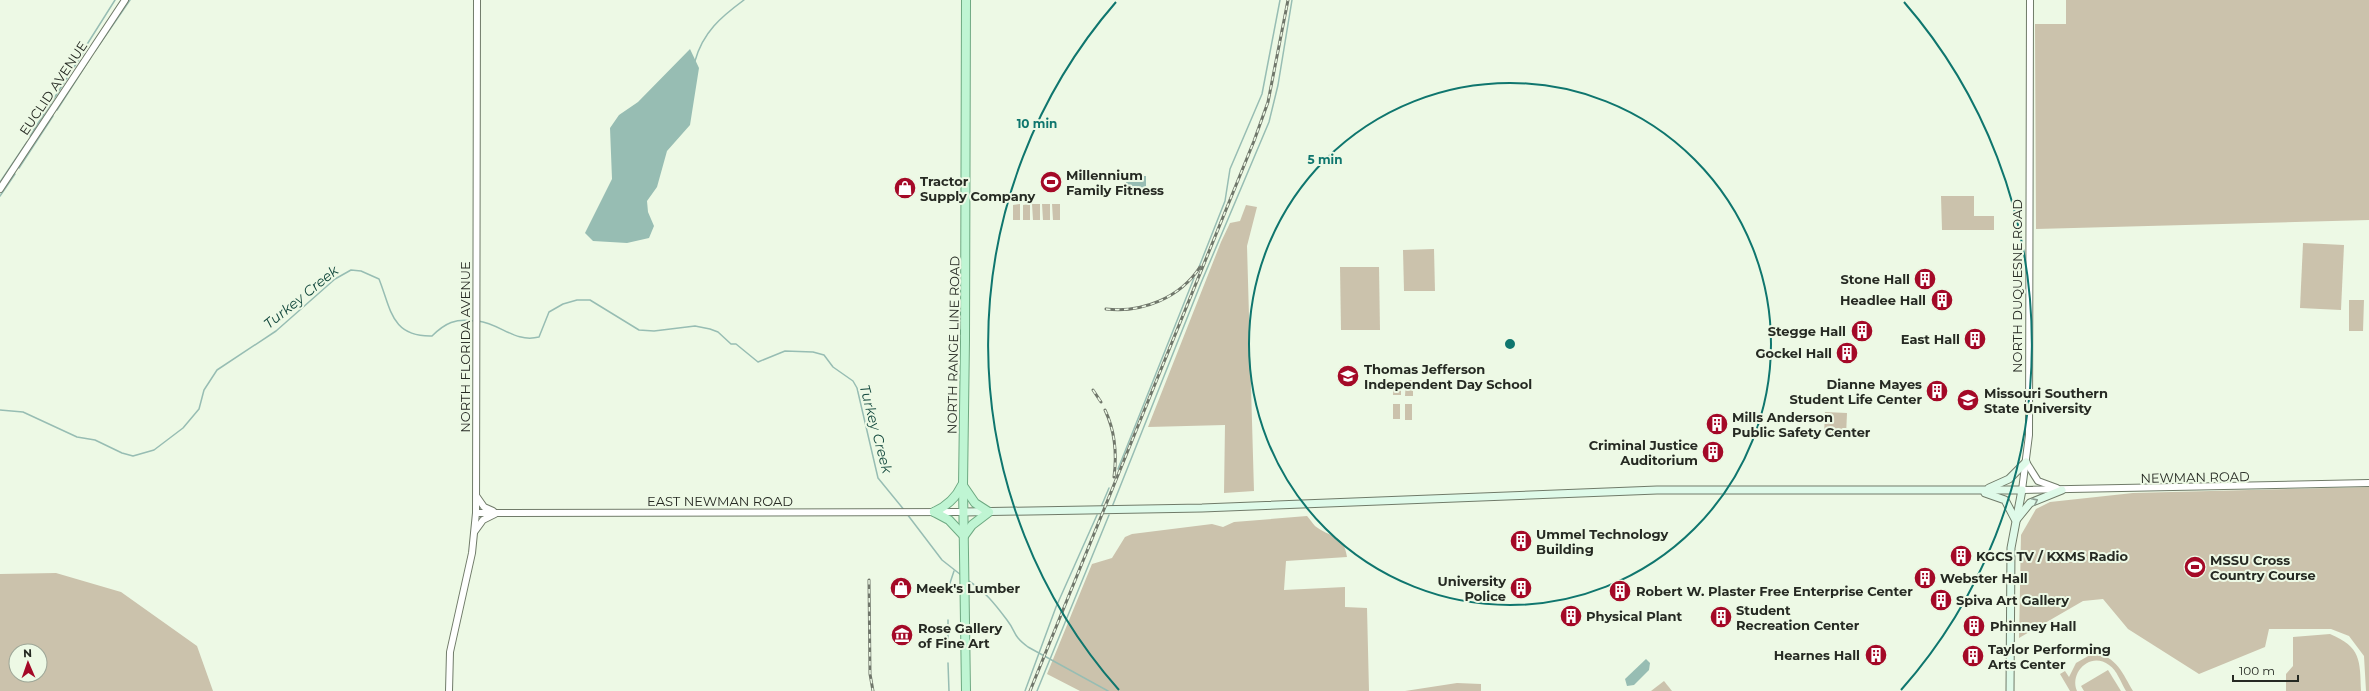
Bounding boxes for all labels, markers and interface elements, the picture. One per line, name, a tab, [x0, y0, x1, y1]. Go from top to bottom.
street label: EUCLID AVENUE	[16, 38, 90, 138]
text: 10 min	[1017, 116, 1057, 131]
text: 5 min	[1307, 152, 1343, 167]
place label: Millennium Family Fitness	[1066, 167, 1164, 198]
sports icon: Millennium Family Fitness	[1038, 169, 1064, 195]
place label: Tractor Supply Company	[920, 173, 1036, 204]
shop icon: Tractor Supply Company	[892, 175, 918, 201]
street label: NORTH DUQUESNE ROAD	[2009, 199, 2025, 373]
street label: NORTH RANGE LINE ROAD	[943, 256, 963, 434]
water label: Turkey Creek	[260, 261, 343, 333]
street label: NORTH FLORIDA AVENUE	[457, 261, 473, 433]
building icon: Stone Hall	[1912, 266, 1938, 292]
place label: Stone Hall	[1840, 271, 1910, 287]
building icon: Headlee Hall	[1929, 287, 1955, 313]
place label: Headlee Hall	[1840, 292, 1926, 308]
building icon: Stegge Hall	[1849, 318, 1875, 344]
place label: Stegge Hall	[1768, 323, 1846, 339]
building icon: East Hall	[1962, 326, 1988, 352]
place label: East Hall	[1901, 331, 1960, 347]
centre of rings	[1503, 337, 1517, 351]
building icon: Gockel Hall	[1834, 340, 1860, 366]
place label: Gockel Hall	[1755, 345, 1832, 361]
place label: Thomas Jefferson Independent Day School	[1364, 361, 1532, 392]
school or university icon: Thomas Jefferson Independent Day School	[1335, 363, 1361, 389]
place label: Dianne Mayes Student Life Center	[1789, 376, 1922, 407]
building icon: Dianne Mayes Student Life Center	[1924, 378, 1950, 404]
water label: Turkey Creek	[856, 383, 897, 476]
place label: Missouri Southern State University	[1984, 385, 2108, 416]
school or university icon: Missouri Southern State University	[1955, 387, 1981, 413]
place label: Mills Anderson Public Safety Center	[1732, 409, 1871, 440]
building icon: Mills Anderson Public Safety Center	[1704, 411, 1730, 437]
place label: Criminal Justice Auditorium	[1589, 437, 1698, 468]
building icon: Criminal Justice Auditorium	[1700, 439, 1726, 465]
street label: NEWMAN ROAD	[2140, 468, 2250, 486]
street label: EAST NEWMAN ROAD	[647, 493, 793, 509]
one-way arrow	[2031, 498, 2039, 505]
place label: Ummel Technology Building	[1536, 526, 1669, 557]
building icon: Ummel Technology Building	[1508, 528, 1534, 554]
building icon: KGCS TV / KXMS Radio	[1948, 543, 1974, 569]
place label: KGCS TV / KXMS Radio	[1976, 548, 2128, 564]
place label: MSSU Cross Country Course	[2210, 552, 2316, 583]
sports icon: MSSU Cross Country Course	[2182, 554, 2208, 580]
building icon: Webster Hall	[1912, 565, 1938, 591]
place label: Webster Hall	[1940, 570, 2028, 586]
place label: University Police	[1438, 573, 1506, 604]
shop icon: Meek's Lumber	[888, 575, 914, 601]
building icon: University Police	[1508, 575, 1534, 601]
building icon: Robert W. Plaster Free Enterprise Center	[1607, 578, 1633, 604]
place label: Meek's Lumber	[916, 580, 1020, 596]
place label: Robert W. Plaster Free Enterprise Center	[1636, 583, 1913, 599]
building icon: Spiva Art Gallery	[1928, 587, 1954, 613]
place label: Spiva Art Gallery	[1956, 592, 2069, 608]
place label: Student Recreation Center	[1736, 602, 1860, 633]
building icon: Physical Plant	[1558, 603, 1584, 629]
building icon: Student Recreation Center	[1708, 604, 1734, 630]
place label: Physical Plant	[1586, 608, 1683, 624]
building icon: Phinney Hall	[1961, 613, 1987, 639]
place label: Phinney Hall	[1990, 618, 2076, 634]
place label: Rose Gallery of Fine Art	[918, 620, 1003, 651]
museum icon: Rose Gallery of Fine Art	[889, 622, 915, 648]
place label: Taylor Performing Arts Center	[1987, 641, 2111, 672]
building icon: Hearnes Hall	[1863, 642, 1889, 668]
north arrow	[8, 643, 48, 683]
building icon: Taylor Performing Arts Center	[1960, 643, 1986, 669]
text: N	[23, 646, 32, 660]
place label: Hearnes Hall	[1774, 647, 1860, 663]
scale bar	[2233, 657, 2298, 683]
text: 100 m	[2239, 663, 2275, 678]

